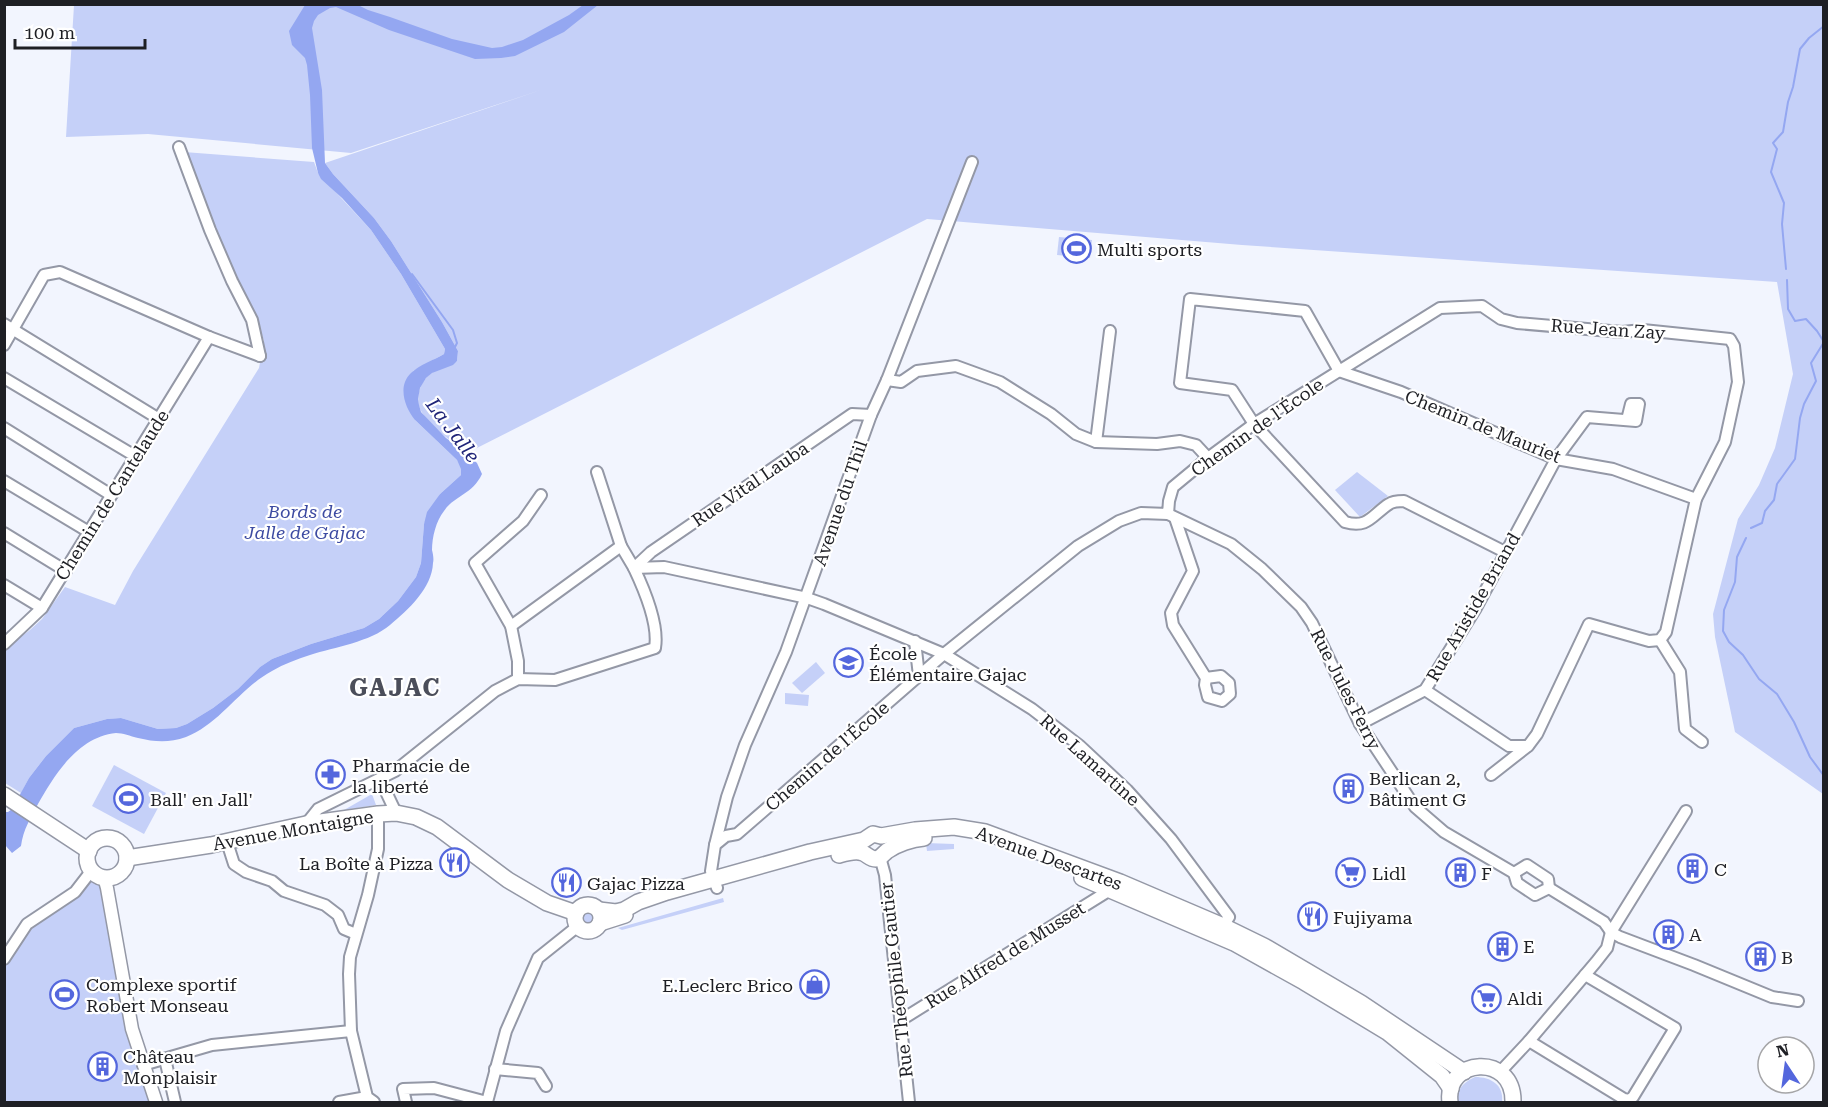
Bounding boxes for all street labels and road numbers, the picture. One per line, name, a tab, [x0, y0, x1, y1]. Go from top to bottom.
street label: Rue Jean Zay	[1550, 315, 1666, 344]
street label: Chemin de l'École	[1187, 373, 1327, 481]
street label: Chemin de Mauriet	[1402, 385, 1564, 467]
street label: Chemin de Cantelaude	[51, 406, 173, 584]
street label: Rue Vital Lauba	[688, 437, 812, 531]
street label: Avenue du Thil	[809, 437, 871, 569]
street label: Rue Aristide Briand	[1422, 528, 1524, 685]
street label: Rue Jules Ferry	[1306, 625, 1386, 753]
street label: Chemin de l'École	[761, 697, 893, 815]
street label: Rue Lamartine	[1036, 710, 1144, 810]
street label: Avenue Montaigne	[211, 806, 375, 854]
street label: Avenue Descartes	[973, 822, 1125, 894]
street label: Rue Théophile Gautier	[875, 881, 917, 1079]
street label: Rue Alfred de Musset	[921, 897, 1089, 1013]

